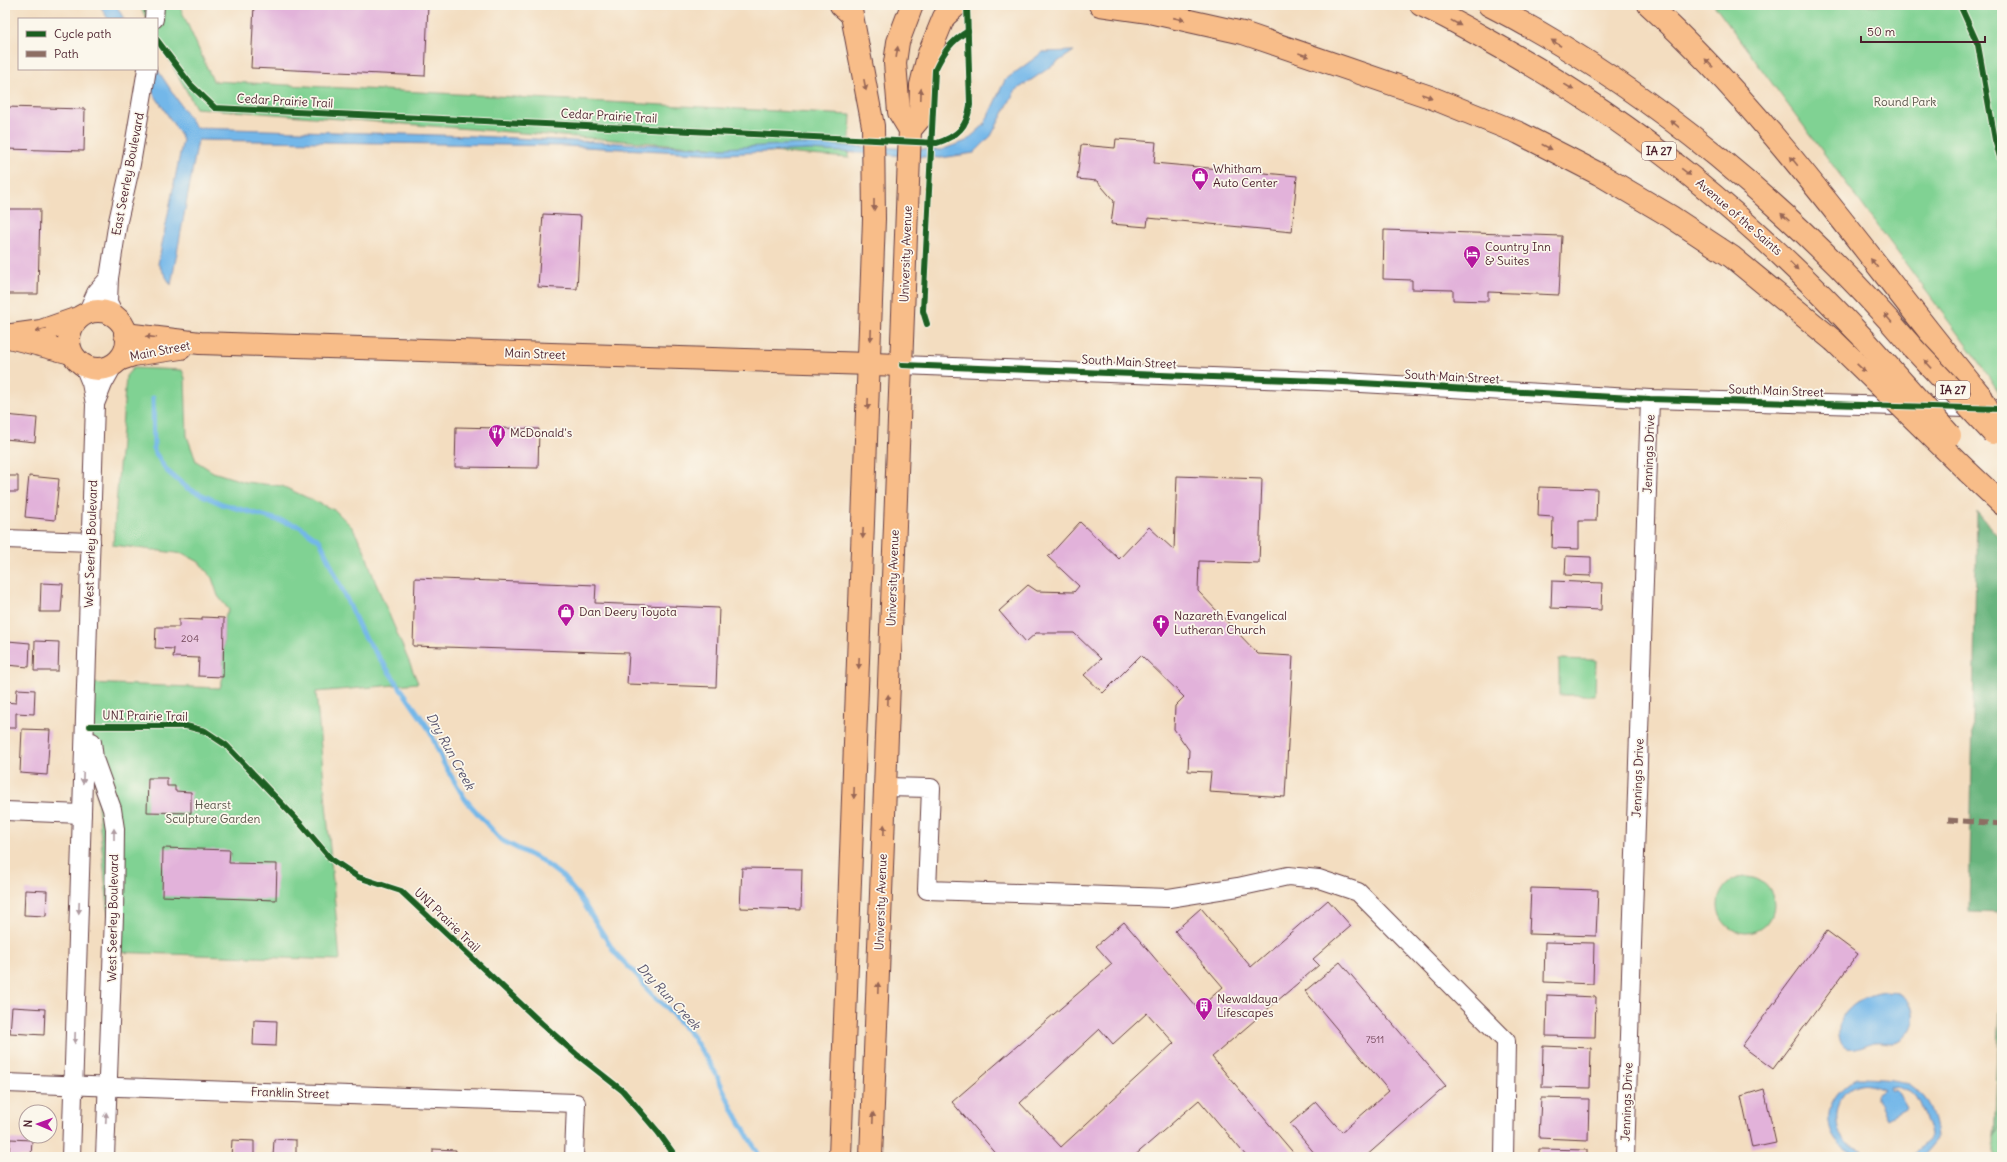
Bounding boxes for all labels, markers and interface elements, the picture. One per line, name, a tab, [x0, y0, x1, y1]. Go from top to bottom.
one-way arrow	[1173, 16, 1186, 22]
legend	[18, 18, 158, 70]
scale bar	[1861, 18, 1985, 44]
one-way arrow	[1450, 19, 1462, 26]
text: 50 m	[1867, 24, 1896, 39]
text: Cycle path	[54, 26, 111, 41]
one-way arrow	[1551, 39, 1561, 47]
text: Path	[54, 46, 79, 61]
one-way arrow	[894, 46, 900, 58]
one-way arrow	[1299, 52, 1311, 58]
one-way arrow	[1704, 58, 1714, 68]
one-way arrow	[862, 79, 868, 91]
one-way arrow	[1563, 84, 1575, 91]
one-way arrow	[917, 88, 924, 100]
street label: Cedar Prairie Trail	[236, 90, 334, 111]
one-way arrow	[1422, 93, 1434, 99]
park label: Round Park	[1874, 94, 1936, 109]
street label: Cedar Prairie Trail	[560, 105, 658, 126]
street label: East Seerley Boulevard	[108, 111, 147, 237]
one-way arrow	[1670, 120, 1681, 128]
road number: IA 27	[1642, 142, 1676, 160]
one-way arrow	[1541, 144, 1552, 151]
one-way arrow	[1789, 155, 1798, 166]
place label: Whitham Auto Center	[1213, 161, 1278, 190]
shop icon: Whitham Auto Center	[1190, 166, 1210, 191]
one-way arrow	[1680, 167, 1691, 176]
street label: Avenue of the Saints	[1693, 175, 1786, 258]
one-way arrow	[871, 199, 877, 212]
street label: University Avenue	[896, 205, 915, 303]
one-way arrow	[1780, 212, 1790, 222]
place label: Country Inn & Suites	[1485, 239, 1551, 268]
hotel icon: Country Inn & Suites	[1462, 244, 1482, 269]
one-way arrow	[1870, 257, 1879, 268]
one-way arrow	[1789, 261, 1799, 271]
one-way arrow	[1883, 313, 1892, 323]
one-way arrow	[35, 327, 47, 333]
one-way arrow	[867, 329, 874, 341]
one-way arrow	[145, 333, 157, 340]
street label: Main Street	[129, 337, 191, 364]
street label: Main Street	[504, 345, 566, 362]
street label: South Main Street	[1081, 352, 1177, 371]
one-way arrow	[1924, 359, 1933, 368]
one-way arrow	[1856, 363, 1866, 373]
street label: South Main Street	[1404, 367, 1500, 386]
street label: South Main Street	[1728, 381, 1824, 400]
road number: IA 27	[1936, 381, 1970, 399]
one-way arrow	[864, 398, 871, 410]
street label: Jennings Drive	[1640, 414, 1657, 494]
restaurant icon: McDonald's	[487, 423, 507, 448]
place label: McDonald's	[510, 425, 572, 440]
street label: West Seerley Boulevard	[81, 480, 100, 608]
one-way arrow	[860, 527, 867, 539]
street label: University Avenue	[883, 529, 902, 627]
shop icon: Dan Deery Toyota	[556, 602, 576, 627]
place label: Dan Deery Toyota	[579, 604, 677, 619]
place label: Nazareth Evangelical Lutheran Church	[1174, 608, 1287, 637]
church icon: Nazareth Evangelical Lutheran Church	[1151, 613, 1171, 638]
house number: 204	[181, 632, 199, 645]
one-way arrow	[855, 657, 862, 669]
one-way arrow	[885, 694, 892, 706]
street label: UNI Prairie Trail	[102, 707, 188, 724]
water label: Dry Run Creek	[422, 710, 479, 794]
street label: Jennings Drive	[1629, 738, 1646, 818]
one-way arrow	[80, 772, 87, 784]
one-way arrow	[850, 787, 857, 799]
park label: Hearst Sculpture Garden	[166, 797, 260, 826]
one-way arrow	[880, 824, 887, 836]
one-way arrow	[111, 828, 118, 840]
street label: University Avenue	[871, 853, 890, 951]
street label: West Seerley Boulevard	[104, 854, 121, 982]
street label: UNI Prairie Trail	[411, 885, 483, 955]
one-way arrow	[76, 902, 82, 915]
water label: Dry Run Creek	[633, 959, 705, 1034]
one-way arrow	[874, 982, 881, 994]
place label: Newaldaya Lifescapes	[1217, 991, 1278, 1020]
building icon: Newaldaya Lifescapes	[1194, 996, 1214, 1021]
one-way arrow	[71, 1032, 78, 1044]
house number: 7511	[1366, 1033, 1384, 1046]
street label: Jennings Drive	[1618, 1062, 1635, 1142]
street label: Franklin Street	[251, 1084, 329, 1101]
north arrow	[18, 1104, 58, 1144]
one-way arrow	[103, 1112, 110, 1124]
one-way arrow	[869, 1112, 876, 1124]
text: N	[21, 1120, 35, 1128]

